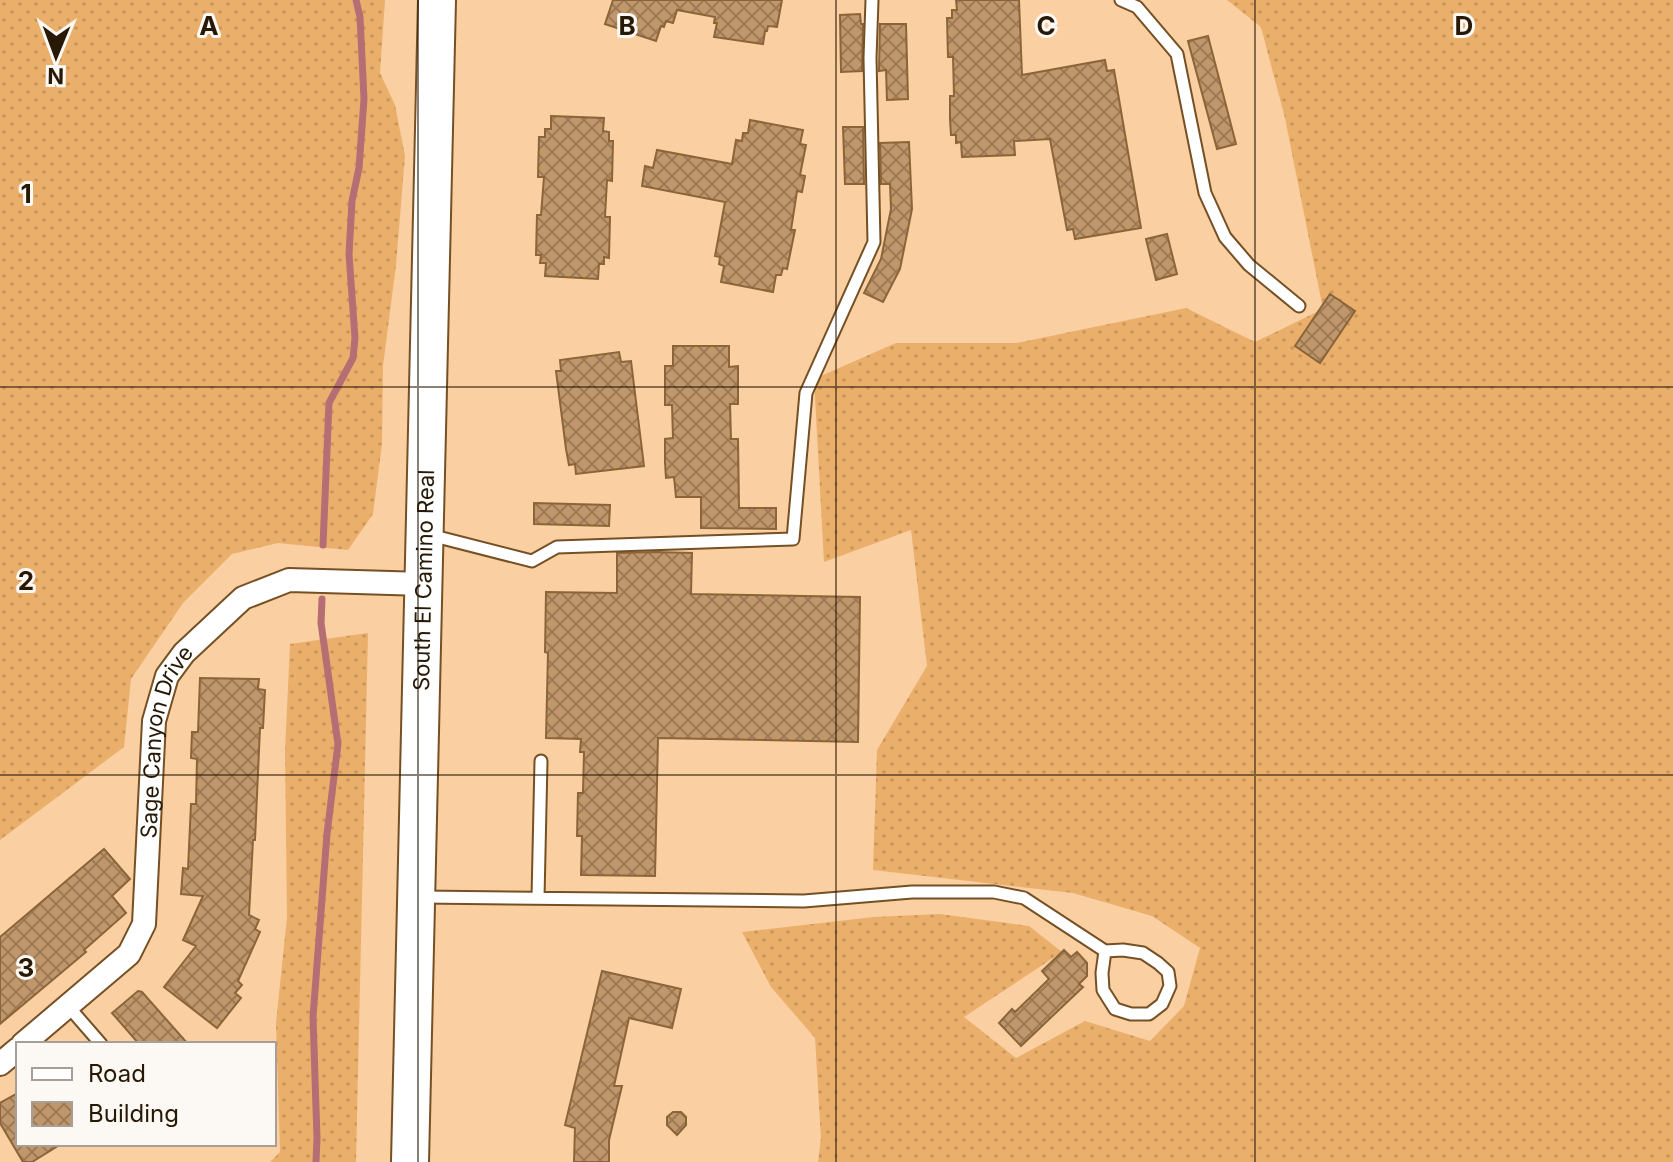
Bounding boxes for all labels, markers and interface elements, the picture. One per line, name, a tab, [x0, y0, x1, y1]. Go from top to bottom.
text: A	[199, 10, 219, 41]
text: B	[618, 10, 636, 41]
text: C	[1036, 10, 1056, 41]
text: D	[1455, 10, 1473, 41]
north arrow	[16, 16, 96, 96]
text: N	[47, 63, 64, 89]
text: 1	[20, 178, 32, 209]
street label: South El Camino Real	[408, 469, 439, 691]
text: 2	[18, 565, 34, 596]
street label: Sage Canyon Drive	[135, 640, 198, 839]
text: 3	[18, 952, 34, 983]
legend	[16, 1042, 276, 1146]
text: Road	[88, 1059, 146, 1088]
text: Building	[88, 1099, 179, 1128]

